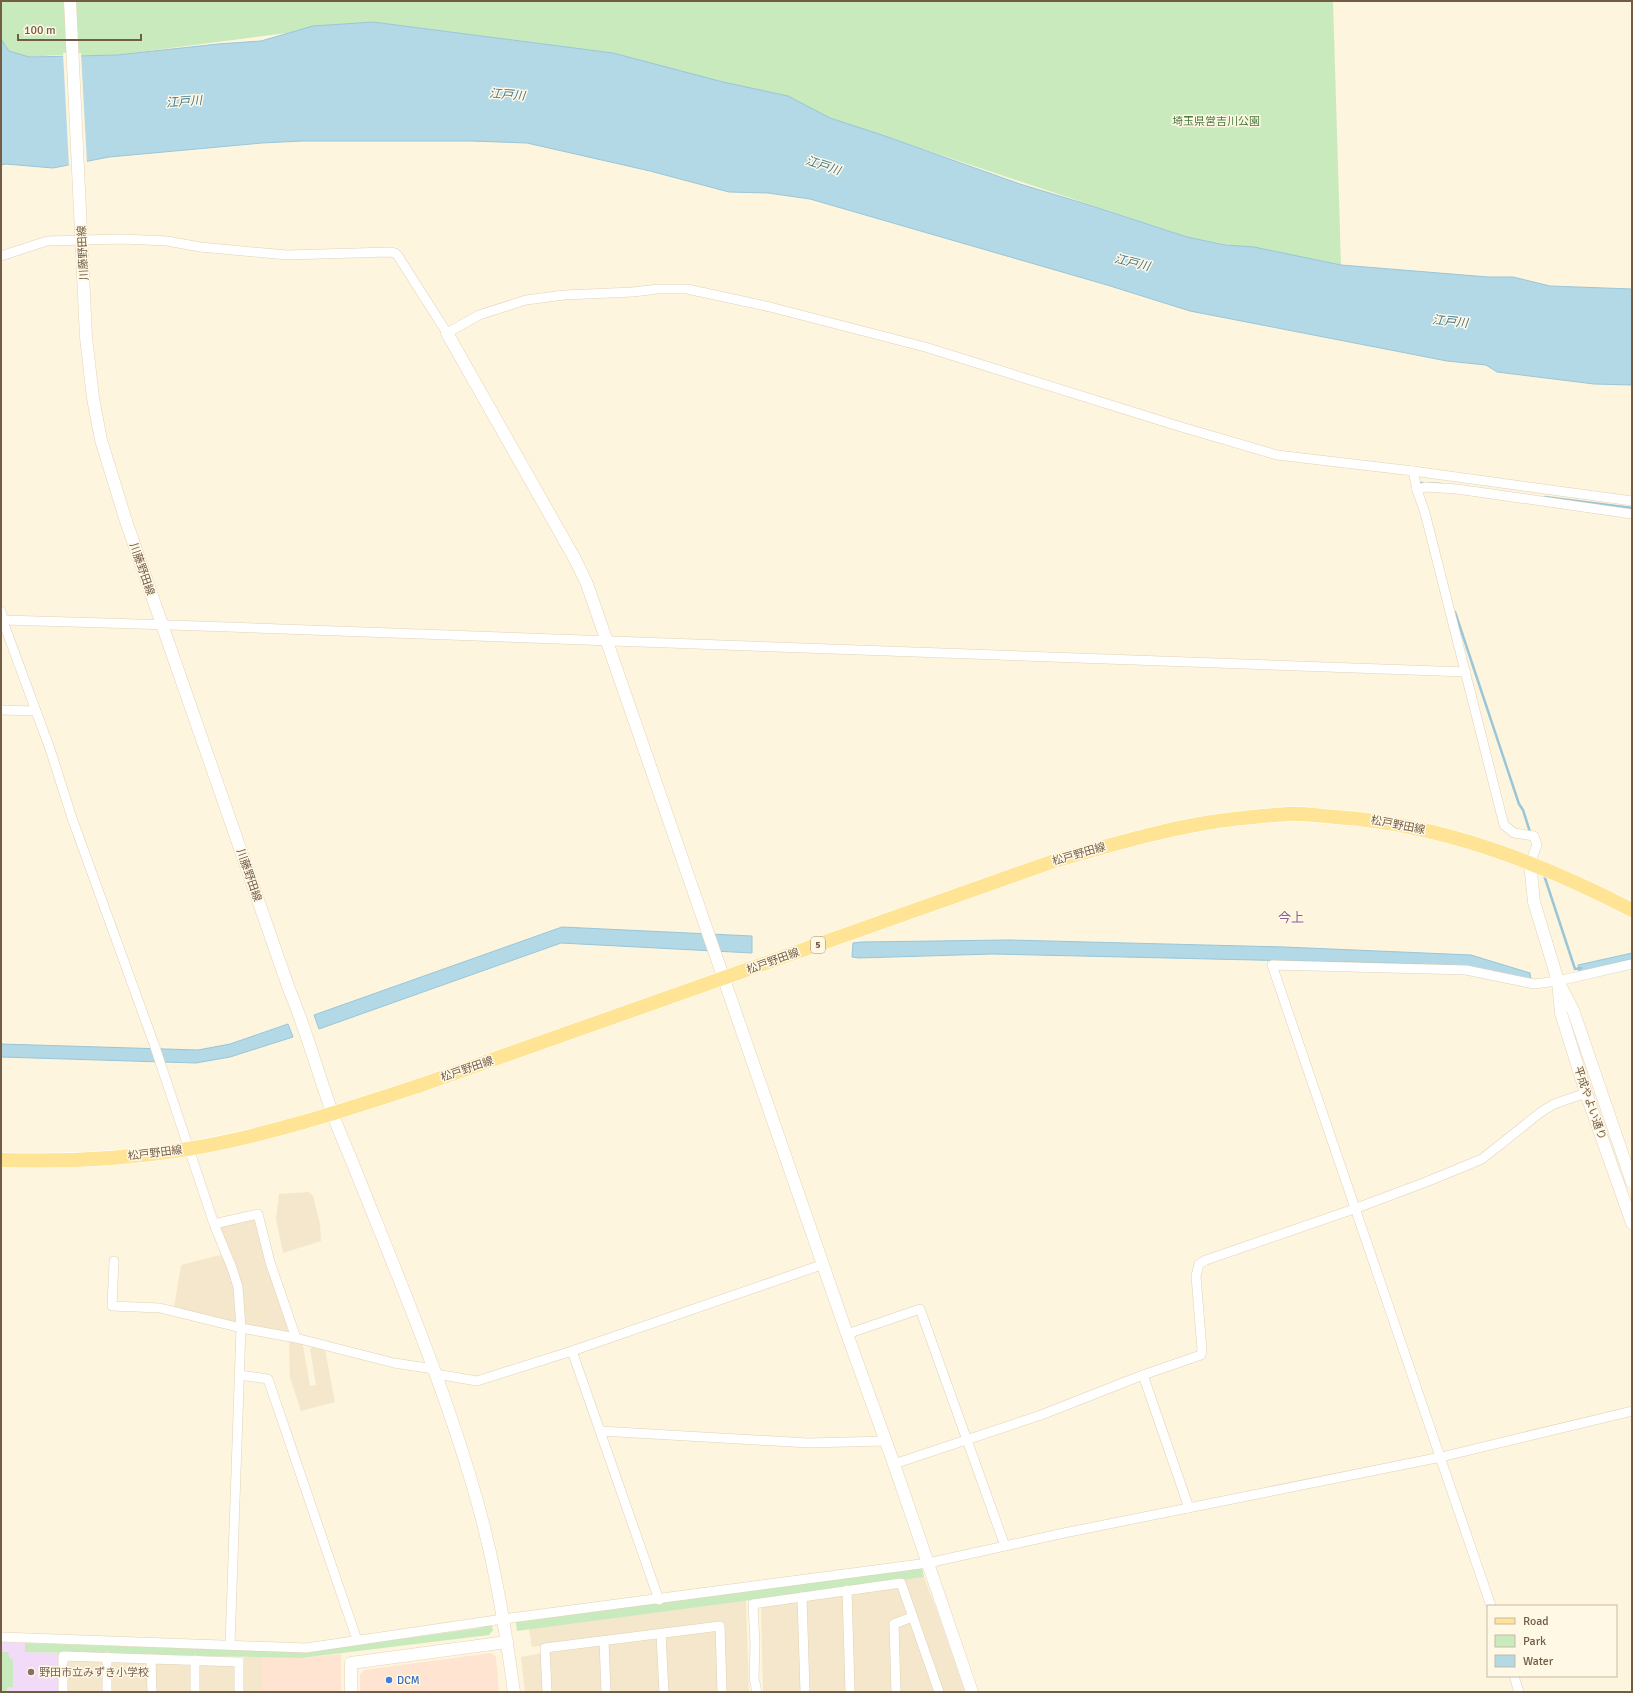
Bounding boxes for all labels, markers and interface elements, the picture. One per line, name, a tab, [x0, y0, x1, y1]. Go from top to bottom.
scale bar	[18, 16, 141, 42]
text: 100 m	[24, 23, 56, 38]
water label: 江戸川	[488, 86, 528, 104]
water label: 江戸川	[166, 93, 204, 111]
park label: 埼玉県営吉川公園	[1172, 115, 1260, 128]
water label: 江戸川	[804, 153, 844, 179]
street label: 川藤野田線	[75, 225, 91, 281]
water label: 江戸川	[1113, 251, 1153, 275]
water label: 江戸川	[1431, 313, 1471, 332]
street label: 川藤野田線	[127, 541, 157, 597]
street label: 松戸野田線	[1370, 813, 1426, 837]
street label: 松戸野田線	[1051, 840, 1107, 868]
street label: 川藤野田線	[234, 847, 264, 903]
district label: 今上	[1278, 910, 1304, 926]
road number: 5	[811, 937, 825, 953]
street label: 松戸野田線	[745, 945, 801, 977]
street label: 松戸野田線	[439, 1054, 495, 1084]
street label: 平成やよい通り	[1571, 1064, 1609, 1142]
street label: 松戸野田線	[127, 1143, 183, 1163]
legend	[1487, 1605, 1617, 1677]
text: Road	[1523, 1614, 1549, 1629]
text: Park	[1523, 1634, 1546, 1649]
text: Water	[1523, 1654, 1554, 1669]
place label: 野田市立みずき小学校	[39, 1666, 149, 1679]
marker: 野田市立みずき小学校	[26, 1667, 36, 1677]
place label: DCM	[397, 1674, 420, 1687]
marker: DCM	[384, 1675, 394, 1685]

